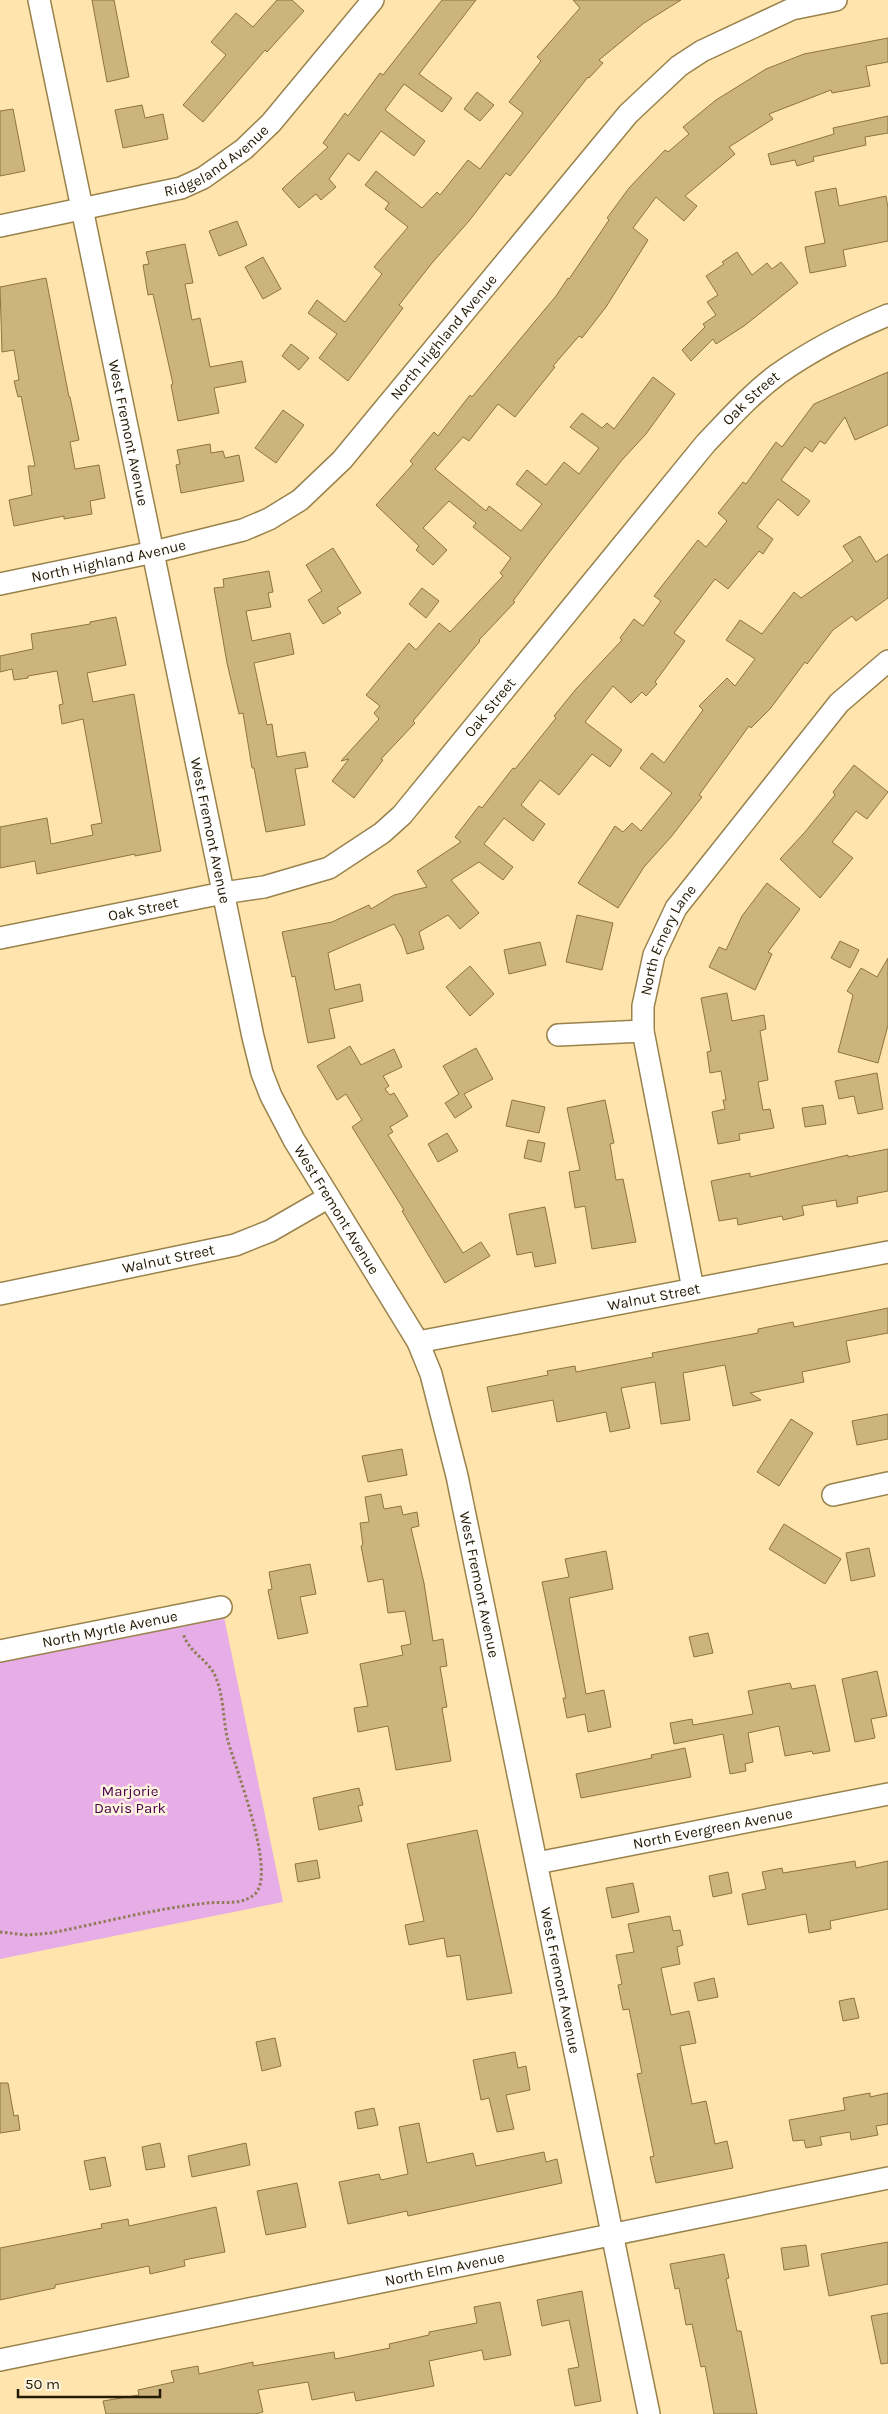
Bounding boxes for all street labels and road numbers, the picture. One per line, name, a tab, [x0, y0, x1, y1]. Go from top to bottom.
street label: Ridgeland Avenue	[163, 121, 272, 200]
street label: North Highland Avenue	[386, 271, 501, 404]
street label: West Fremont Avenue	[104, 358, 152, 507]
street label: Oak Street	[719, 367, 783, 429]
street label: North Highland Avenue	[30, 535, 188, 586]
street label: Oak Street	[460, 674, 520, 741]
street label: West Fremont Avenue	[187, 756, 234, 905]
street label: North Emery Lane	[637, 881, 700, 997]
street label: Oak Street	[106, 893, 180, 925]
street label: West Fremont Avenue	[290, 1142, 383, 1278]
street label: Walnut Street	[121, 1240, 217, 1277]
street label: Walnut Street	[606, 1279, 702, 1315]
street label: West Fremont Avenue	[456, 1510, 503, 1659]
street label: North Myrtle Avenue	[40, 1607, 179, 1651]
street label: North Evergreen Avenue	[631, 1804, 794, 1853]
street label: West Fremont Avenue	[537, 1906, 584, 2055]
street label: North Elm Avenue	[383, 2248, 506, 2290]

